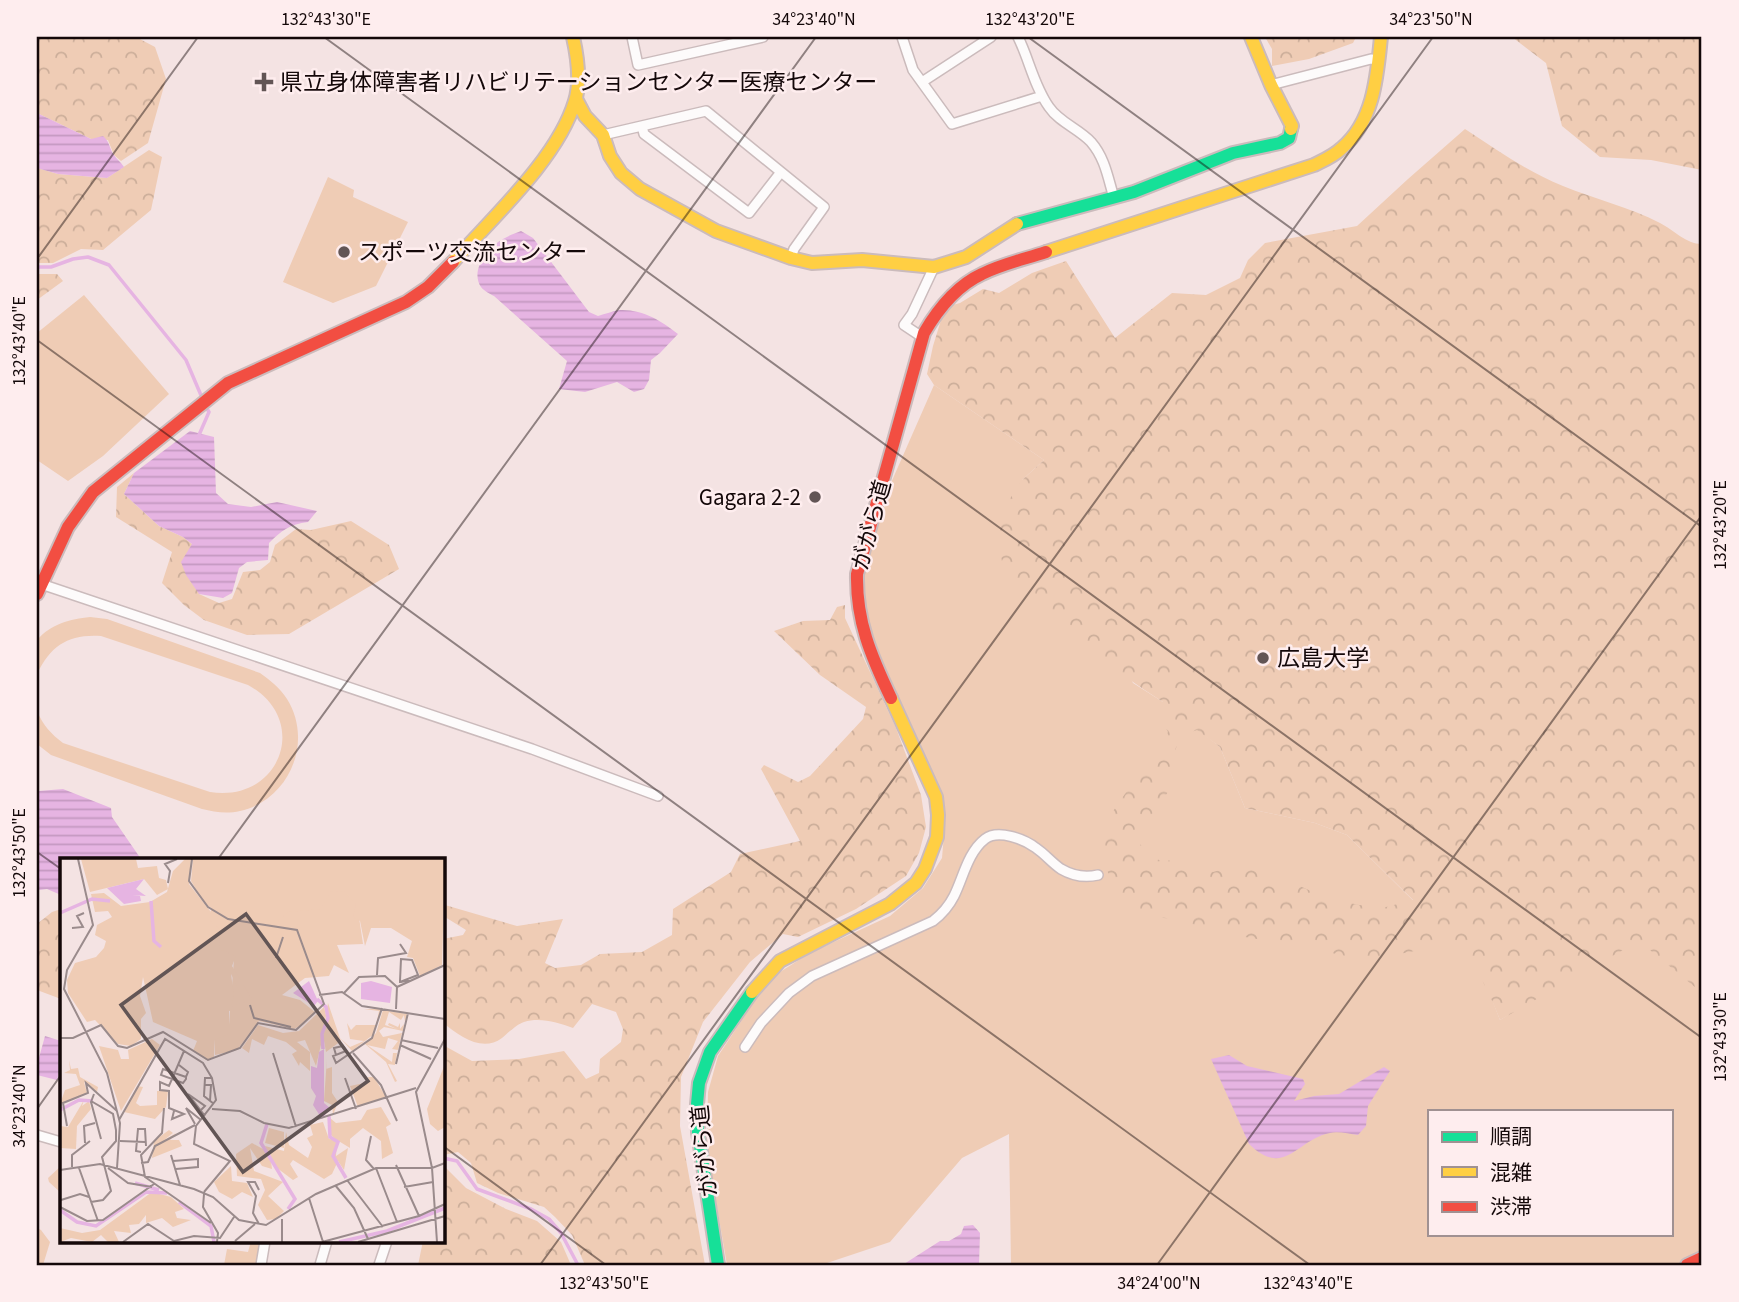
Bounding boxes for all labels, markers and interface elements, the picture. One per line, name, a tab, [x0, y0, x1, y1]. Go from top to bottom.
text: 132°43'30"E	[281, 7, 371, 32]
text: 34°23'40"N	[772, 7, 856, 32]
text: 132°43'20"E	[985, 7, 1075, 32]
text: 34°23'50"N	[1389, 7, 1473, 32]
place label: 県立身体障害者リハビリテーションセンター医療センター	[280, 66, 878, 99]
marker: 県立身体障害者リハビリテーションセンター医療センター	[254, 72, 274, 92]
place label: スポーツ交流センター	[358, 236, 588, 269]
marker: スポーツ交流センター	[336, 244, 352, 260]
text: 132°43'40"E	[7, 296, 32, 386]
street label: ががら道	[844, 476, 899, 574]
text: 132°43'20"E	[1708, 480, 1733, 570]
place label: Gagara 2-2	[699, 481, 801, 514]
marker: Gagara 2-2	[807, 489, 823, 505]
place label: 広島大学	[1277, 642, 1369, 675]
marker: 広島大学	[1255, 650, 1271, 666]
text: 132°43'50"E	[7, 808, 32, 898]
inset map	[60, 858, 444, 1242]
text: 132°43'30"E	[1708, 992, 1733, 1082]
text: 34°23'40"N	[7, 1064, 32, 1148]
street label: ががら道	[683, 1103, 726, 1198]
legend	[1428, 1110, 1672, 1236]
text: 順調	[1490, 1122, 1532, 1152]
text: 混雑	[1490, 1158, 1532, 1188]
text: 渋滞	[1490, 1192, 1532, 1222]
text: 132°43'50"E	[559, 1271, 649, 1296]
text: 34°24'00"N	[1117, 1271, 1201, 1296]
text: 132°43'40"E	[1263, 1271, 1353, 1296]

